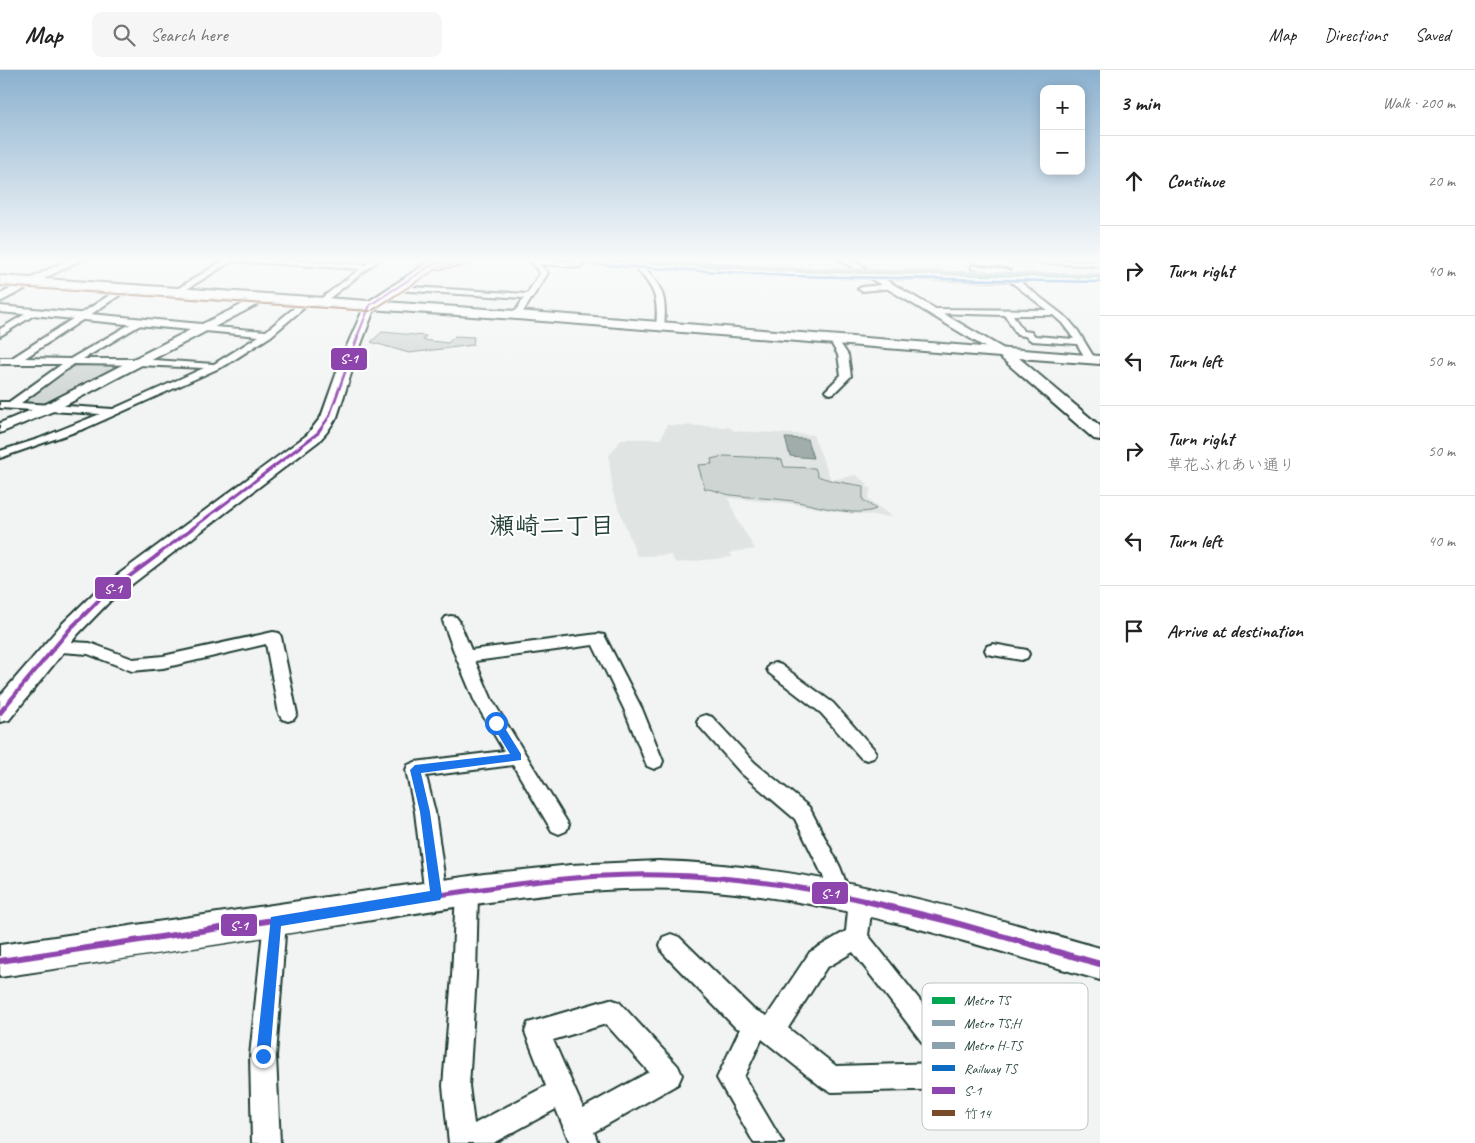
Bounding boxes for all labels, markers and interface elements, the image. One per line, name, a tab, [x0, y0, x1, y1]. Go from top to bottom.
search box	[92, 12, 442, 57]
text: Map	[25, 20, 62, 50]
icon: search	[110, 21, 138, 49]
text: Search here	[150, 23, 228, 47]
text: Map	[1269, 24, 1296, 46]
text: Directions	[1324, 24, 1387, 46]
text: Saved	[1415, 24, 1450, 46]
map controls	[1040, 85, 1085, 175]
button: +	[1040, 85, 1085, 130]
text: 3 min	[1120, 90, 1160, 116]
text: Walk · 200 m	[1383, 93, 1455, 113]
button: −	[1040, 130, 1085, 175]
icon: ahead	[1120, 167, 1148, 195]
text: Continue	[1167, 169, 1224, 193]
text: 20 m	[1428, 171, 1455, 191]
icon: right	[1120, 257, 1148, 285]
text: Turn right	[1167, 259, 1234, 283]
text: 40 m	[1428, 261, 1455, 281]
line badge: S-1	[330, 347, 368, 371]
icon: left	[1120, 347, 1148, 375]
text: Turn left	[1167, 349, 1222, 373]
text: S-1	[340, 350, 360, 367]
text: 50 m	[1428, 351, 1455, 371]
text: Turn right	[1167, 427, 1234, 451]
icon: right	[1120, 437, 1148, 465]
text: 50 m	[1428, 441, 1455, 461]
text: 草花ふれあい通り	[1167, 455, 1295, 475]
district label: 瀬崎二丁目	[489, 510, 615, 542]
icon: left	[1120, 527, 1148, 555]
text: Turn left	[1167, 529, 1222, 553]
text: 40 m	[1428, 531, 1455, 551]
line badge: S-1	[94, 576, 132, 600]
text: S-1	[104, 580, 124, 597]
icon: arrive	[1120, 617, 1148, 645]
text: Arrive at destination	[1167, 619, 1303, 643]
route start	[485, 712, 508, 735]
line badge: S-1	[811, 881, 849, 905]
text: S-1	[821, 885, 841, 902]
line badge: S-1	[220, 913, 258, 937]
text: S-1	[230, 917, 250, 934]
legend	[922, 983, 1088, 1130]
text: Metro TS	[964, 992, 1012, 1009]
text: Metro TS;H	[964, 1015, 1022, 1032]
text: Metro H-TS	[964, 1037, 1024, 1054]
route end	[252, 1045, 275, 1068]
text: Railway TS	[964, 1060, 1019, 1077]
text: S-1	[964, 1082, 982, 1099]
text: 竹14	[964, 1105, 992, 1122]

